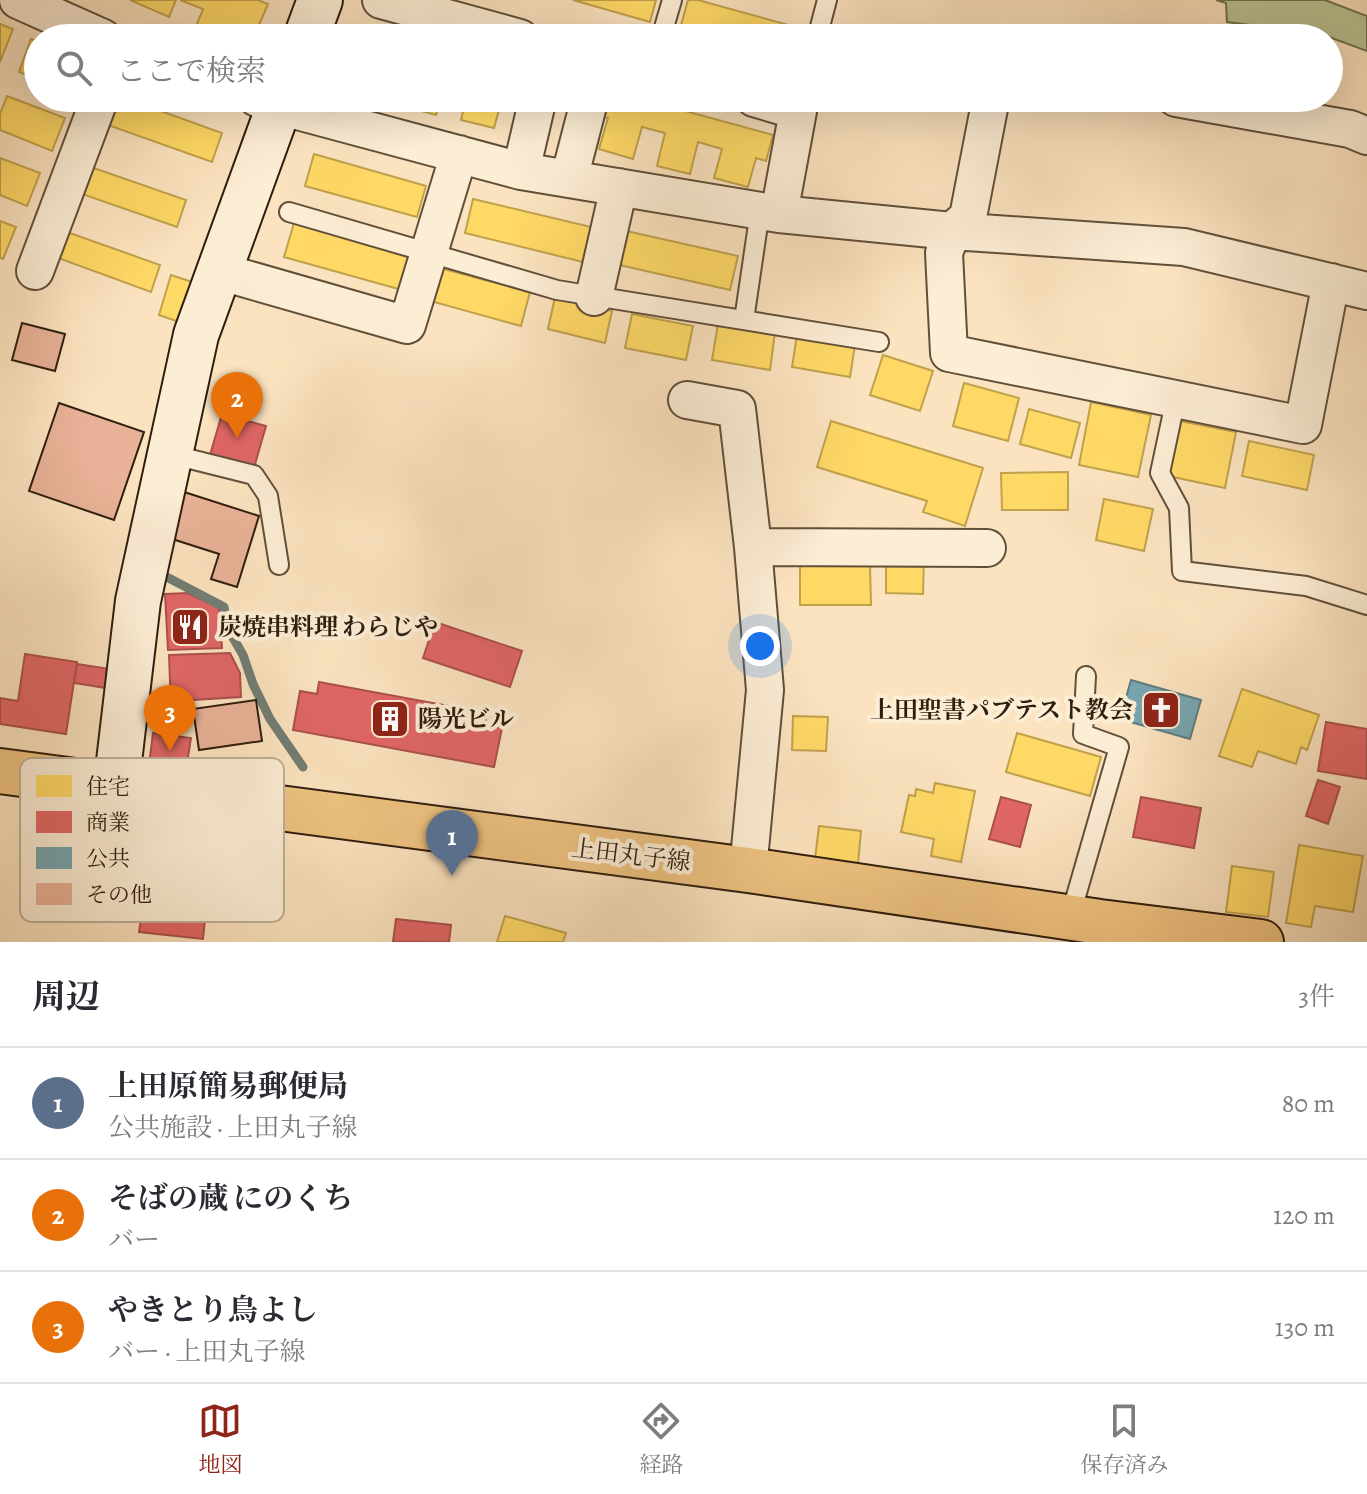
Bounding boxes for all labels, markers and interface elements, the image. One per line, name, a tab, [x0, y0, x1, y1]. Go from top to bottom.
search box	[24, 24, 1343, 112]
icon: search	[52, 46, 96, 90]
text: ここで検索	[116, 51, 266, 91]
pin: 2	[211, 372, 263, 438]
restaurant icon: 炭焼串料理 わらじや	[169, 606, 211, 648]
place label: 炭焼串料理 わらじや	[218, 611, 438, 643]
your location	[740, 626, 780, 666]
pin: 3	[144, 685, 196, 751]
church icon: 上田聖書パブテスト教会	[1140, 689, 1182, 731]
place label: 上田聖書パブテスト教会	[870, 694, 1133, 726]
building icon: 陽光ビル	[369, 698, 411, 740]
place label: 陽光ビル	[418, 703, 514, 735]
legend	[20, 758, 284, 922]
text: 住宅	[86, 772, 130, 802]
text: 商業	[86, 808, 130, 838]
pin: 1	[426, 810, 478, 876]
street label: 上田丸子線	[569, 832, 693, 878]
text: 公共	[86, 844, 130, 874]
text: その他	[86, 880, 152, 910]
text: 周辺	[32, 973, 100, 1020]
text: 3件	[1298, 979, 1335, 1014]
text: 上田原簡易郵便局	[108, 1066, 348, 1106]
text: 1	[53, 1086, 63, 1121]
text: 80 m	[1282, 1086, 1335, 1121]
text: 公共施設 · 上田丸子線	[108, 1110, 357, 1145]
text: そばの蔵 にのくち	[108, 1178, 353, 1218]
text: 2	[52, 1198, 64, 1233]
text: 120 m	[1273, 1198, 1335, 1233]
text: バー	[108, 1222, 160, 1257]
text: やきとり鳥よし	[108, 1290, 318, 1330]
text: 3	[52, 1310, 64, 1345]
text: 130 m	[1275, 1310, 1335, 1345]
text: バー · 上田丸子線	[108, 1334, 305, 1369]
tab: 地図	[198, 1399, 243, 1480]
tab: 経路	[639, 1399, 684, 1480]
tab: 保存済み	[1080, 1399, 1169, 1480]

